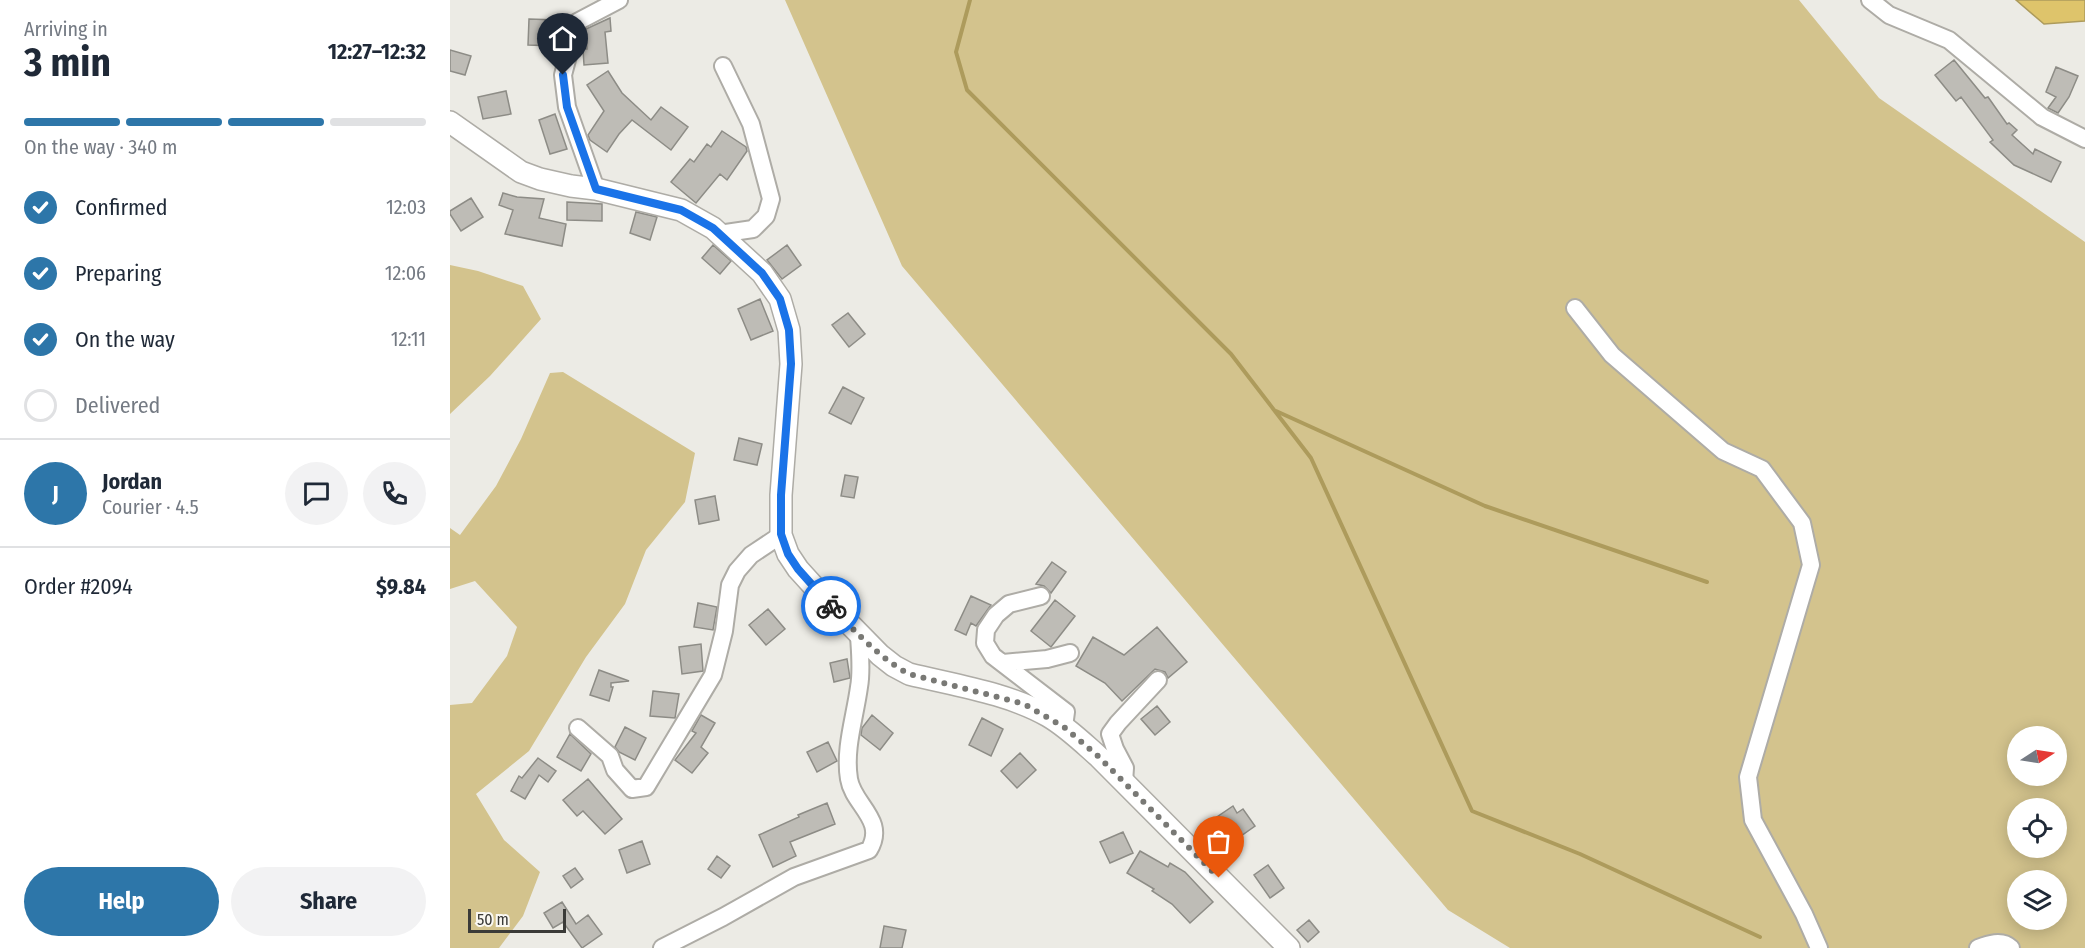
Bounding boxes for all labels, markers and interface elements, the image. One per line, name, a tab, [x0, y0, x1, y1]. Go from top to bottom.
pin	[537, 13, 588, 75]
text: Arriving in	[24, 17, 108, 41]
icon: home	[546, 22, 579, 55]
text: 12:27–12:32	[328, 38, 426, 65]
text: 3 min	[24, 40, 111, 86]
text: On the way · 340 m	[24, 135, 177, 159]
icon: check	[24, 191, 57, 224]
text: Confirmed	[75, 194, 168, 221]
text: 12:03	[386, 195, 426, 219]
icon: check	[24, 257, 57, 290]
text: Preparing	[75, 260, 161, 287]
text: 12:06	[385, 261, 426, 285]
icon: check	[24, 323, 57, 356]
text: On the way	[75, 326, 175, 353]
text: 12:11	[391, 327, 426, 351]
text: Delivered	[75, 392, 160, 419]
button: chat	[285, 462, 348, 525]
button: phone	[363, 462, 426, 525]
text: Jordan	[102, 468, 162, 495]
text: J	[52, 480, 59, 507]
text: Courier · 4.5	[102, 495, 199, 519]
text: Order #2094	[24, 573, 133, 600]
text: $9.84	[376, 573, 426, 600]
courier	[801, 576, 861, 636]
icon: bike	[815, 590, 848, 623]
north arrow	[2007, 726, 2067, 786]
map controls	[2007, 726, 2067, 930]
button: locate	[2007, 798, 2067, 858]
pin	[1193, 816, 1244, 878]
icon: bag	[1202, 825, 1235, 858]
button: Help	[24, 867, 219, 936]
button: Share	[231, 867, 426, 936]
button: layers	[2007, 870, 2067, 930]
scale bar	[468, 906, 566, 934]
text: 50 m	[477, 910, 509, 929]

